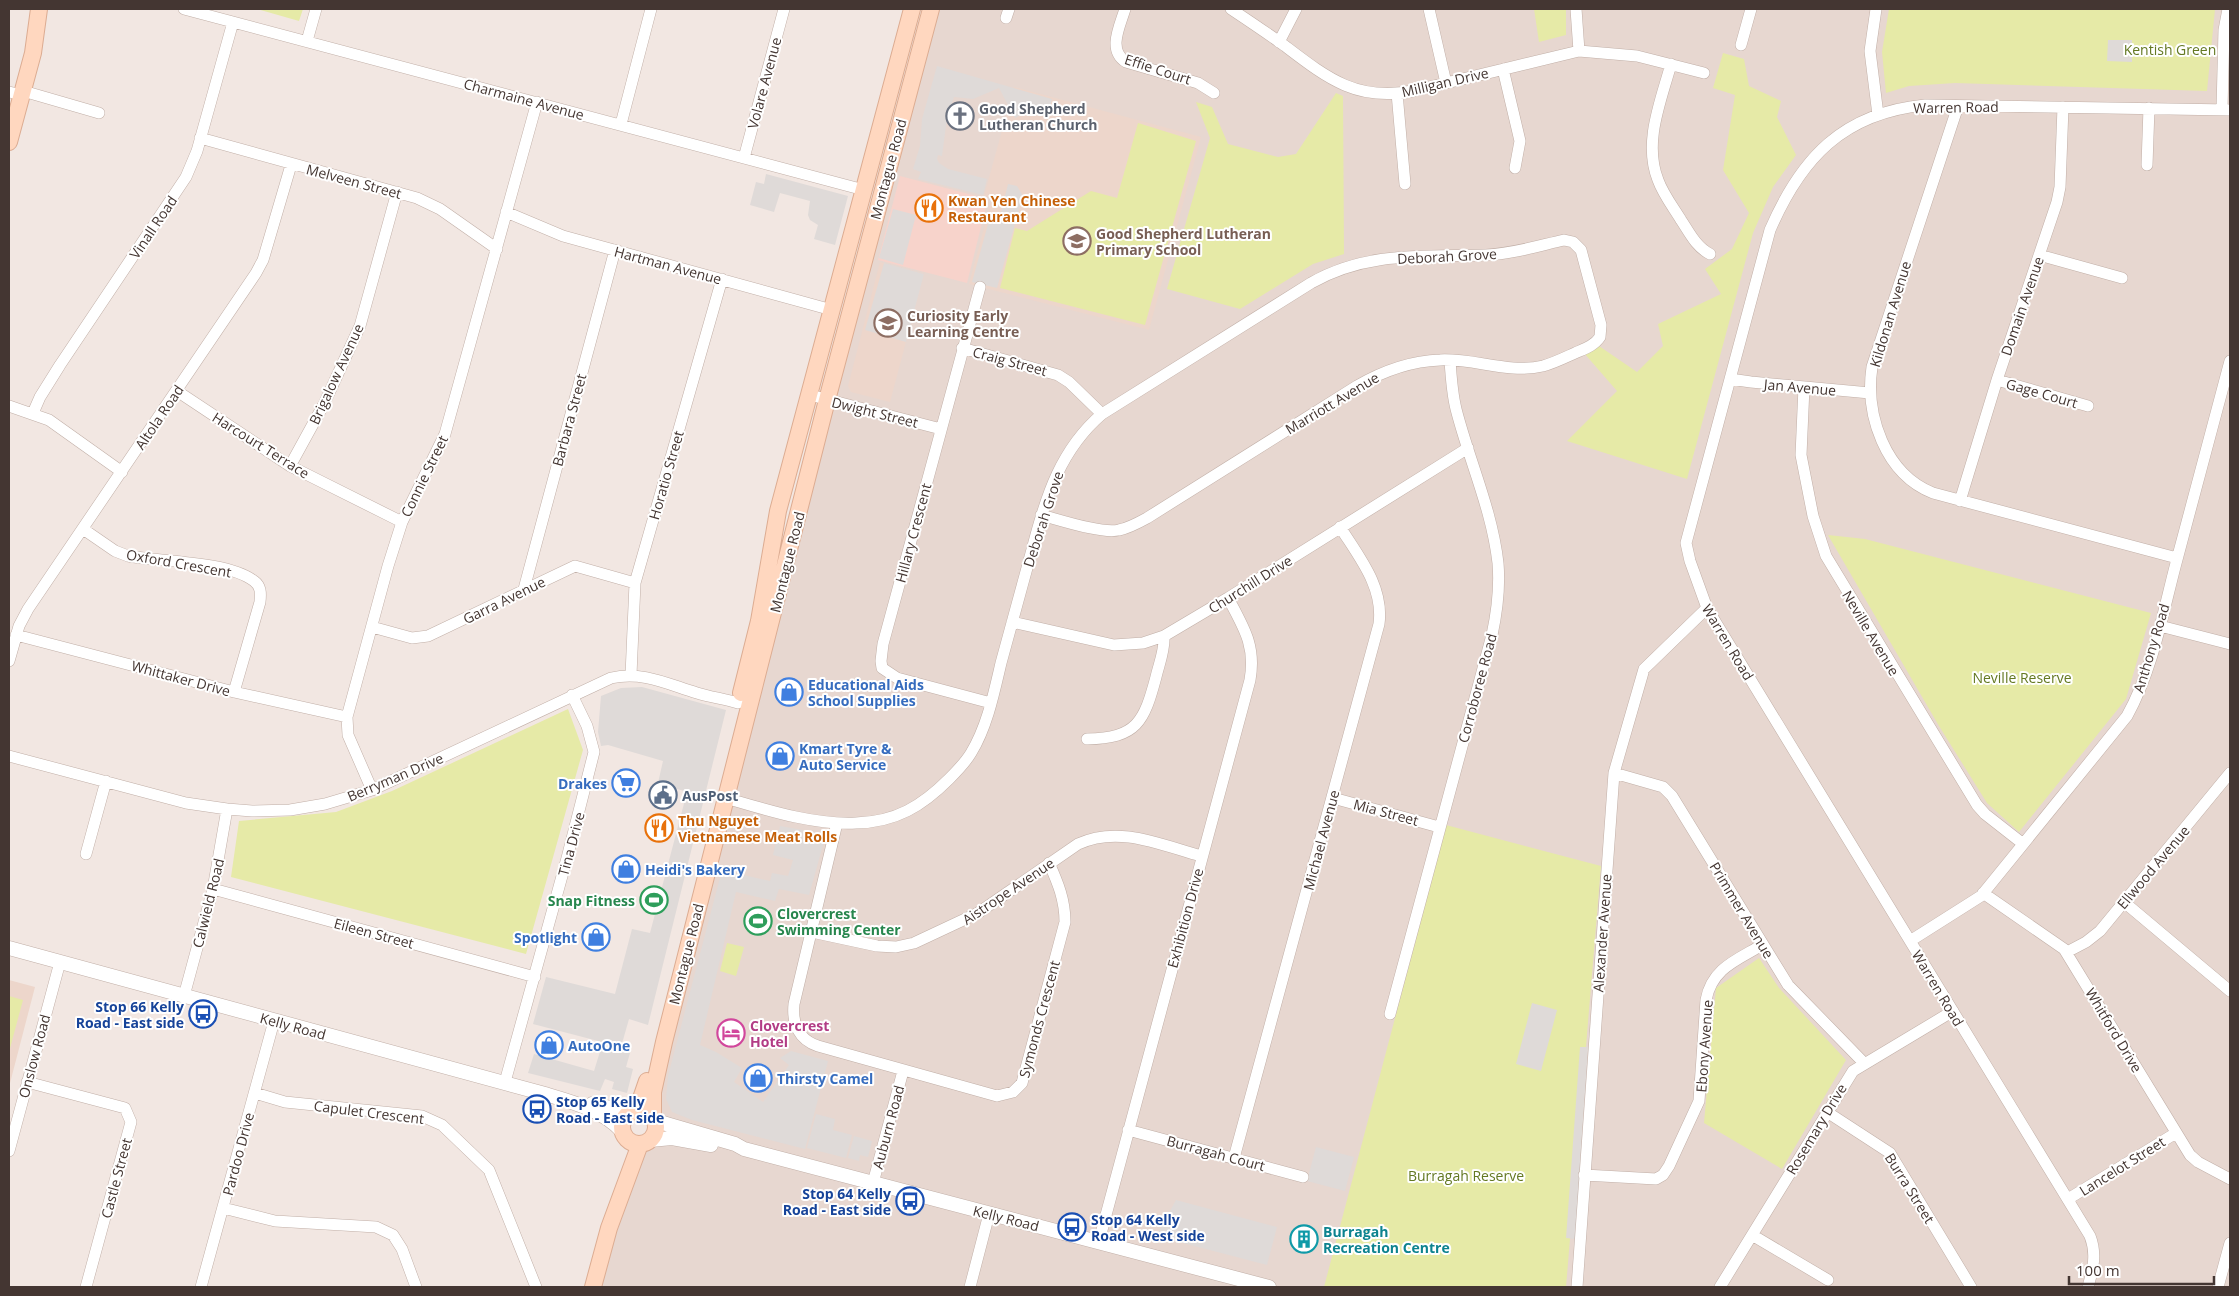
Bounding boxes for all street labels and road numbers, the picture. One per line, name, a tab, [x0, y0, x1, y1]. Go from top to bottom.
street label: Volare Avenue	[743, 35, 785, 131]
street label: Effie Court	[1122, 49, 1194, 89]
street label: Milligan Drive	[1400, 63, 1490, 101]
street label: Charmaine Avenue	[462, 74, 586, 124]
street label: Warren Road	[1913, 97, 1999, 117]
street label: Montague Road	[865, 117, 911, 221]
street label: Melveen Street	[304, 159, 404, 203]
street label: Vinall Road	[125, 192, 181, 262]
street label: Hartman Avenue	[612, 242, 724, 289]
street label: Deborah Grove	[1397, 244, 1498, 268]
street label: Domain Avenue	[1996, 254, 2048, 358]
street label: Kildonan Avenue	[1865, 259, 1915, 369]
street label: Brigalow Avenue	[304, 321, 368, 427]
street label: Craig Street	[971, 342, 1049, 380]
street label: Marriott Avenue	[1282, 367, 1382, 438]
street label: Barbara Street	[548, 372, 590, 468]
street label: Jan Avenue	[1761, 374, 1837, 400]
street label: Gage Court	[2004, 374, 2080, 412]
street label: Altola Road	[130, 381, 188, 453]
street label: Dwight Street	[830, 392, 920, 432]
street label: Harcourt Terrace	[209, 407, 313, 483]
street label: Horatio Street	[644, 428, 688, 522]
street label: Connie Street	[396, 432, 452, 520]
street label: Deborah Grove	[1019, 468, 1068, 569]
street label: Hillary Crescent	[891, 481, 935, 585]
street label: Montague Road	[765, 510, 809, 614]
street label: Oxford Crescent	[125, 544, 233, 582]
street label: Churchill Drive	[1204, 551, 1296, 617]
street label: Garra Avenue	[460, 572, 549, 628]
street label: Neville Avenue	[1838, 587, 1904, 679]
street label: Warren Road	[1698, 600, 1758, 684]
street label: Anthony Road	[2128, 601, 2174, 695]
street label: Corroboree Road	[1453, 631, 1501, 745]
street label: Whittaker Drive	[129, 656, 233, 700]
street label: Berryman Drive	[344, 748, 446, 806]
street label: Michael Avenue	[1298, 788, 1344, 892]
street label: Mia Street	[1351, 794, 1421, 830]
street label: Tina Drive	[553, 810, 589, 878]
street label: Ellwood Avenue	[2112, 821, 2194, 913]
street label: Aistrope Avenue	[958, 853, 1058, 929]
street label: Calwield Road	[188, 856, 228, 950]
street label: Primmer Avenue	[1706, 858, 1778, 962]
street label: Exhibition Drive	[1163, 866, 1208, 970]
street label: Alexander Avenue	[1588, 873, 1616, 993]
street label: Montague Road	[664, 902, 708, 1006]
street label: Eileen Street	[332, 913, 416, 953]
street label: Warren Road	[1908, 946, 1968, 1030]
street label: Symonds Crescent	[1014, 958, 1064, 1080]
street label: Whitford Drive	[2081, 984, 2147, 1076]
street label: Ebony Avenue	[1691, 999, 1717, 1093]
street label: Kelly Road	[258, 1008, 328, 1044]
street label: Onslow Road	[14, 1012, 54, 1100]
street label: Rosemary Drive	[1781, 1080, 1851, 1178]
street label: Auburn Road	[868, 1083, 908, 1171]
street label: Capulet Crescent	[313, 1096, 425, 1128]
street label: Pardoo Drive	[218, 1110, 258, 1198]
street label: Burragah Court	[1165, 1131, 1267, 1175]
street label: Lancelot Street	[2075, 1132, 2169, 1200]
street label: Castle Street	[96, 1136, 136, 1220]
street label: Burra Street	[1881, 1149, 1939, 1227]
street label: Kelly Road	[971, 1201, 1041, 1235]

